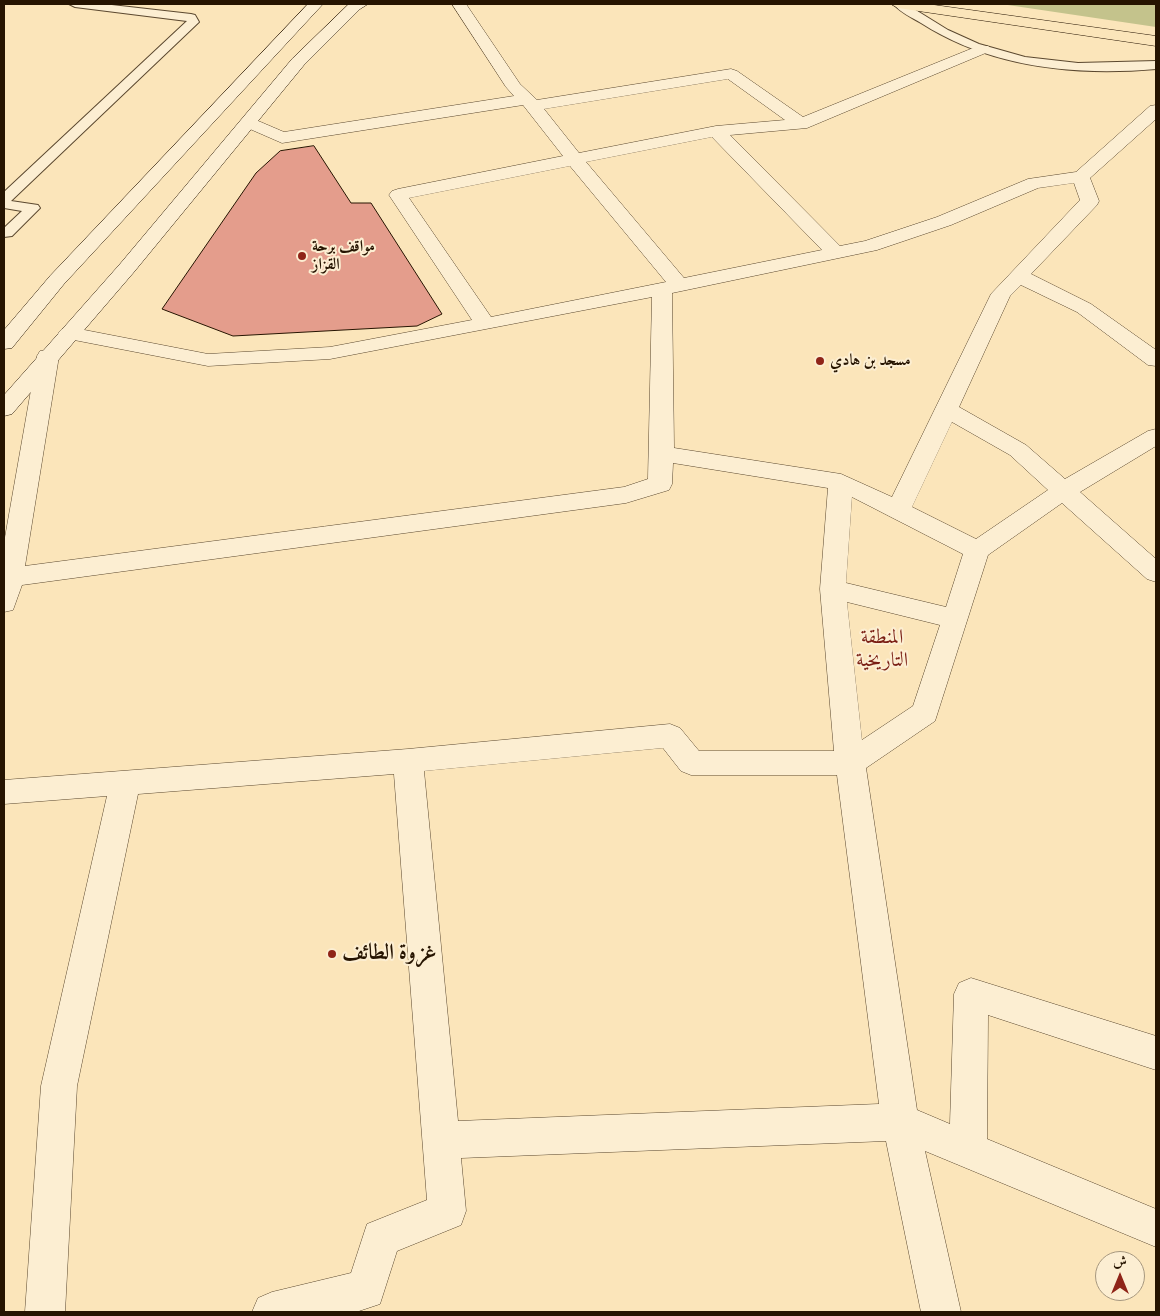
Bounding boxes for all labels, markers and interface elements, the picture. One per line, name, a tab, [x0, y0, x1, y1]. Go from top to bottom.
place label: مواقف برحة القزاز	[312, 237, 375, 275]
marker: مواقف برحة القزاز	[296, 250, 308, 262]
place label: مسجد بن هادي	[830, 351, 911, 371]
marker: مسجد بن هادي	[814, 355, 826, 367]
district label: المنطقة التاريخية	[856, 626, 908, 673]
place label: غزوة الطائف	[342, 941, 437, 967]
marker: غزوة الطائف	[326, 948, 338, 960]
north arrow	[1095, 1251, 1145, 1301]
text: ش	[1113, 1253, 1127, 1270]

